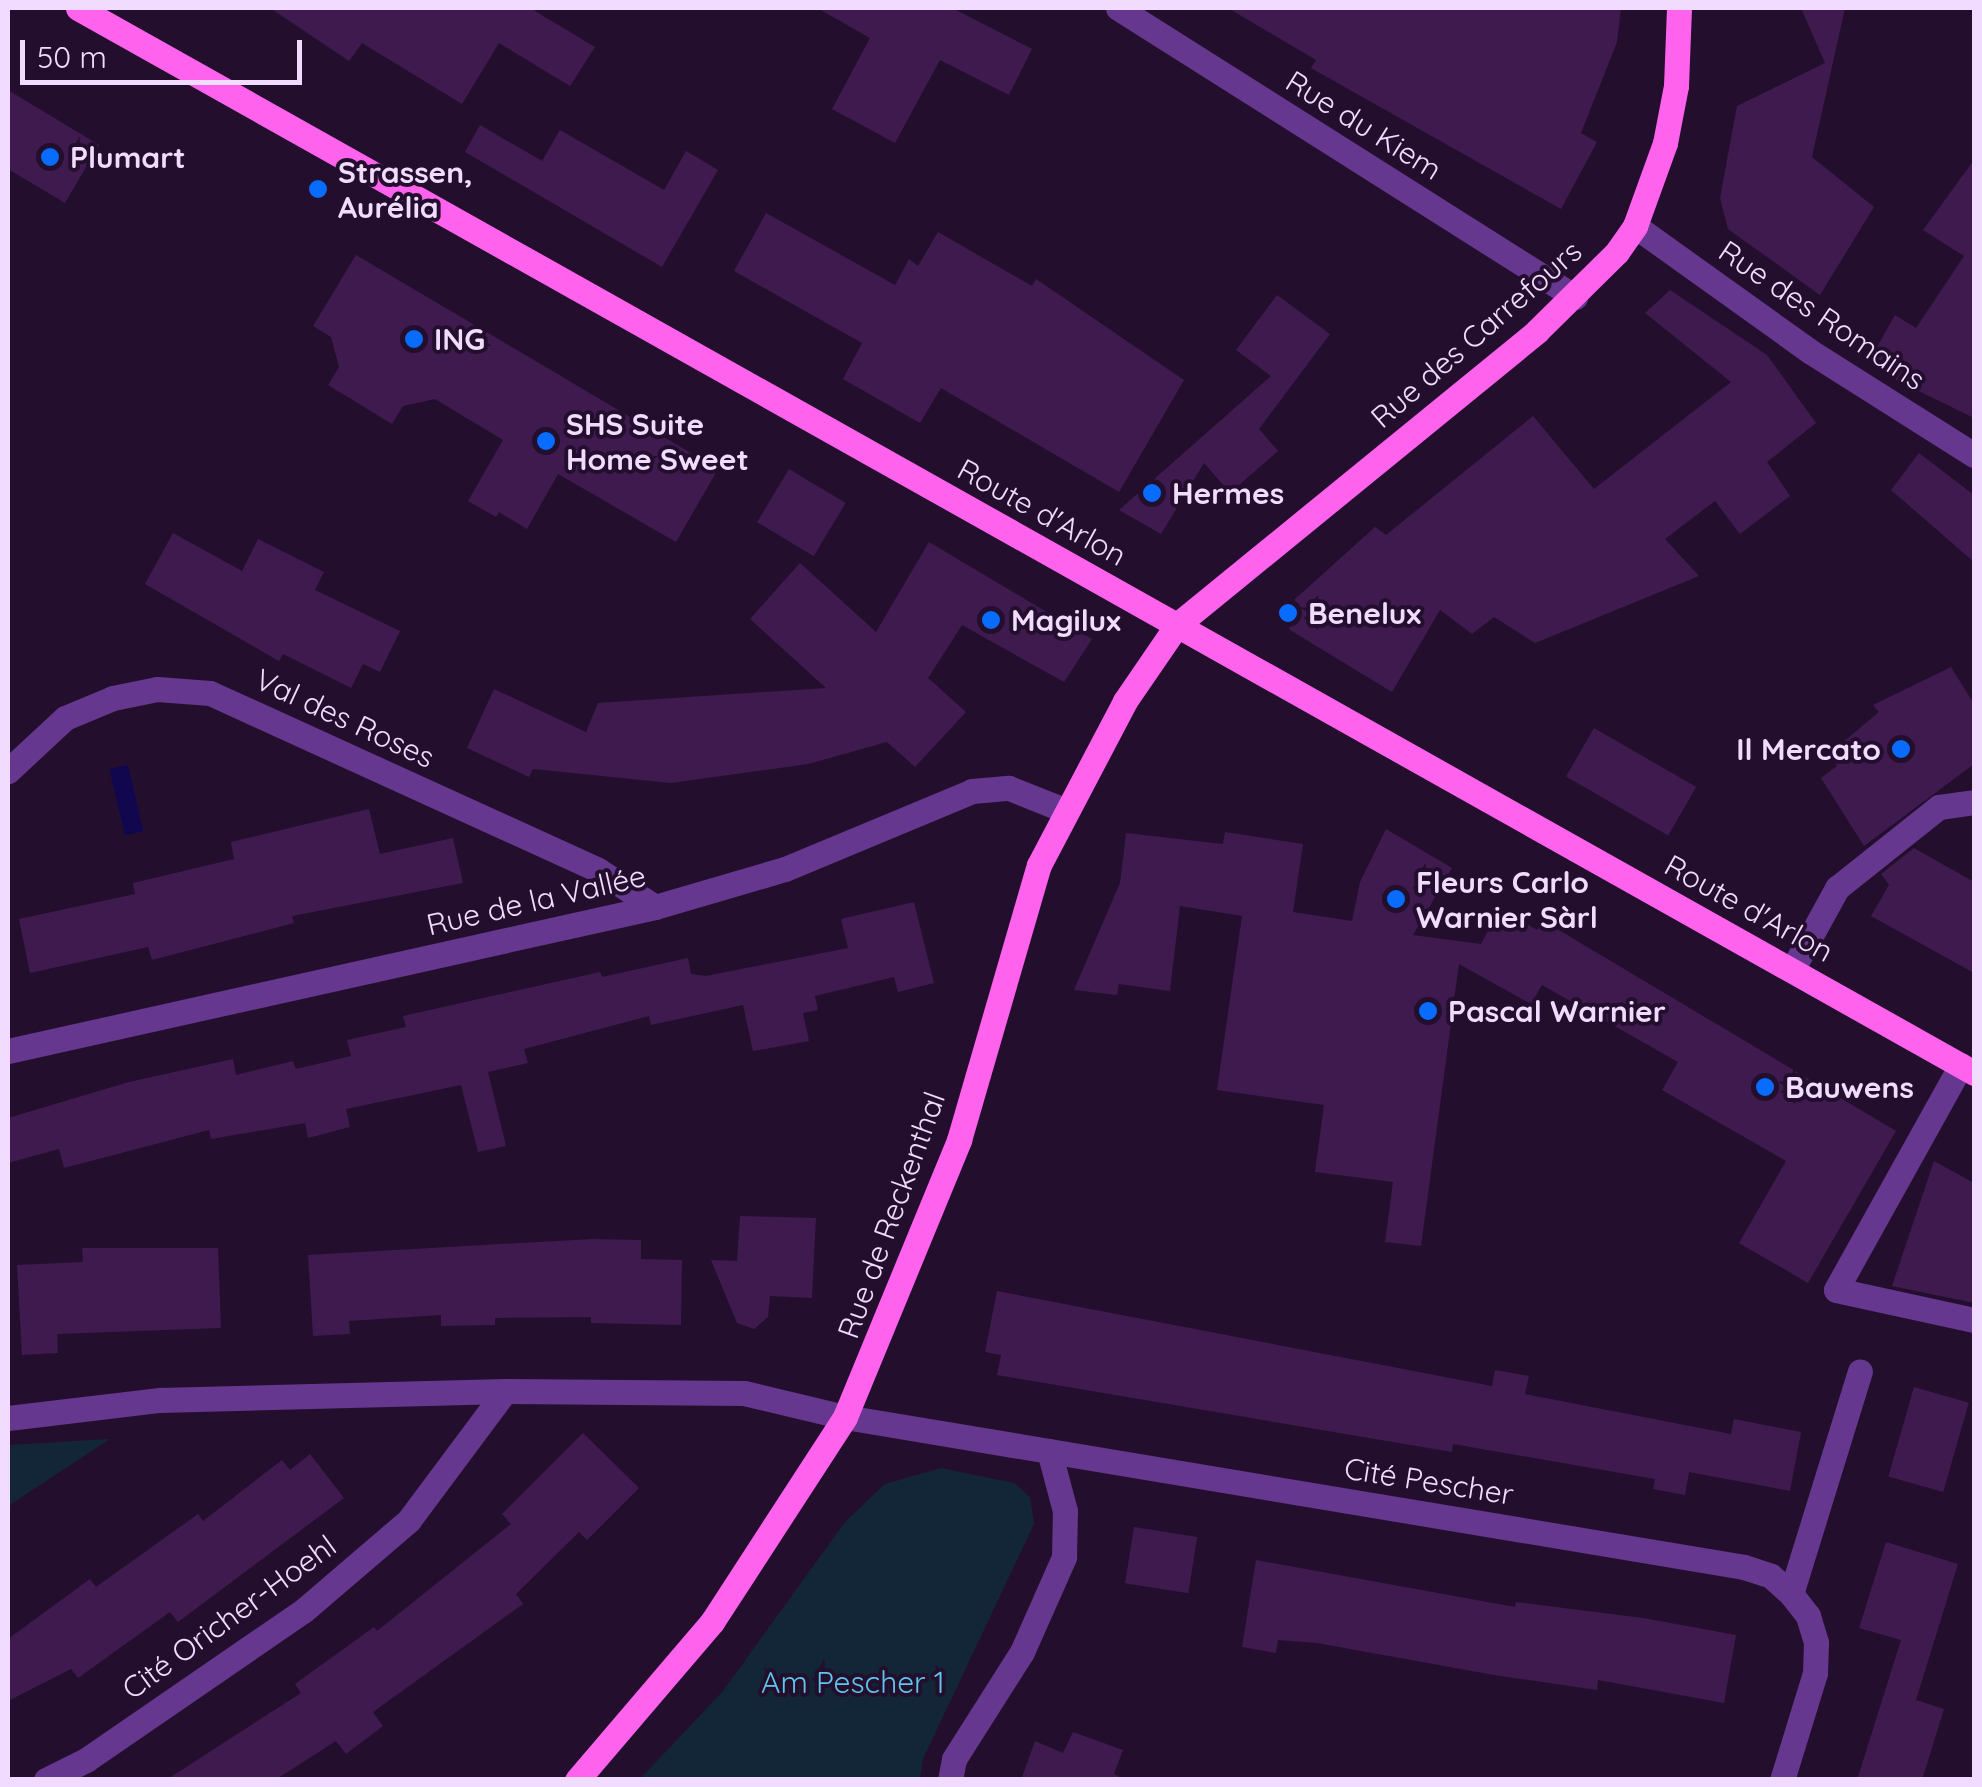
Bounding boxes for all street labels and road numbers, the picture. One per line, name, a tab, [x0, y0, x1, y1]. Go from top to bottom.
street label: Rue du Kiem	[1279, 63, 1449, 187]
street label: Rue des Carrefours	[1363, 233, 1589, 435]
street label: Rue des Romains	[1712, 233, 1932, 397]
street label: Route d'Arlon	[951, 451, 1133, 573]
street label: Val des Roses	[250, 661, 440, 775]
street label: Route d'Arlon	[1658, 847, 1840, 969]
street label: Rue de la Vallée	[423, 857, 649, 943]
street label: Rue de Reckenthal	[830, 1087, 952, 1343]
street label: Cité Pescher	[1342, 1450, 1516, 1512]
street label: Cité Oricher-Hoehl	[115, 1527, 343, 1707]

